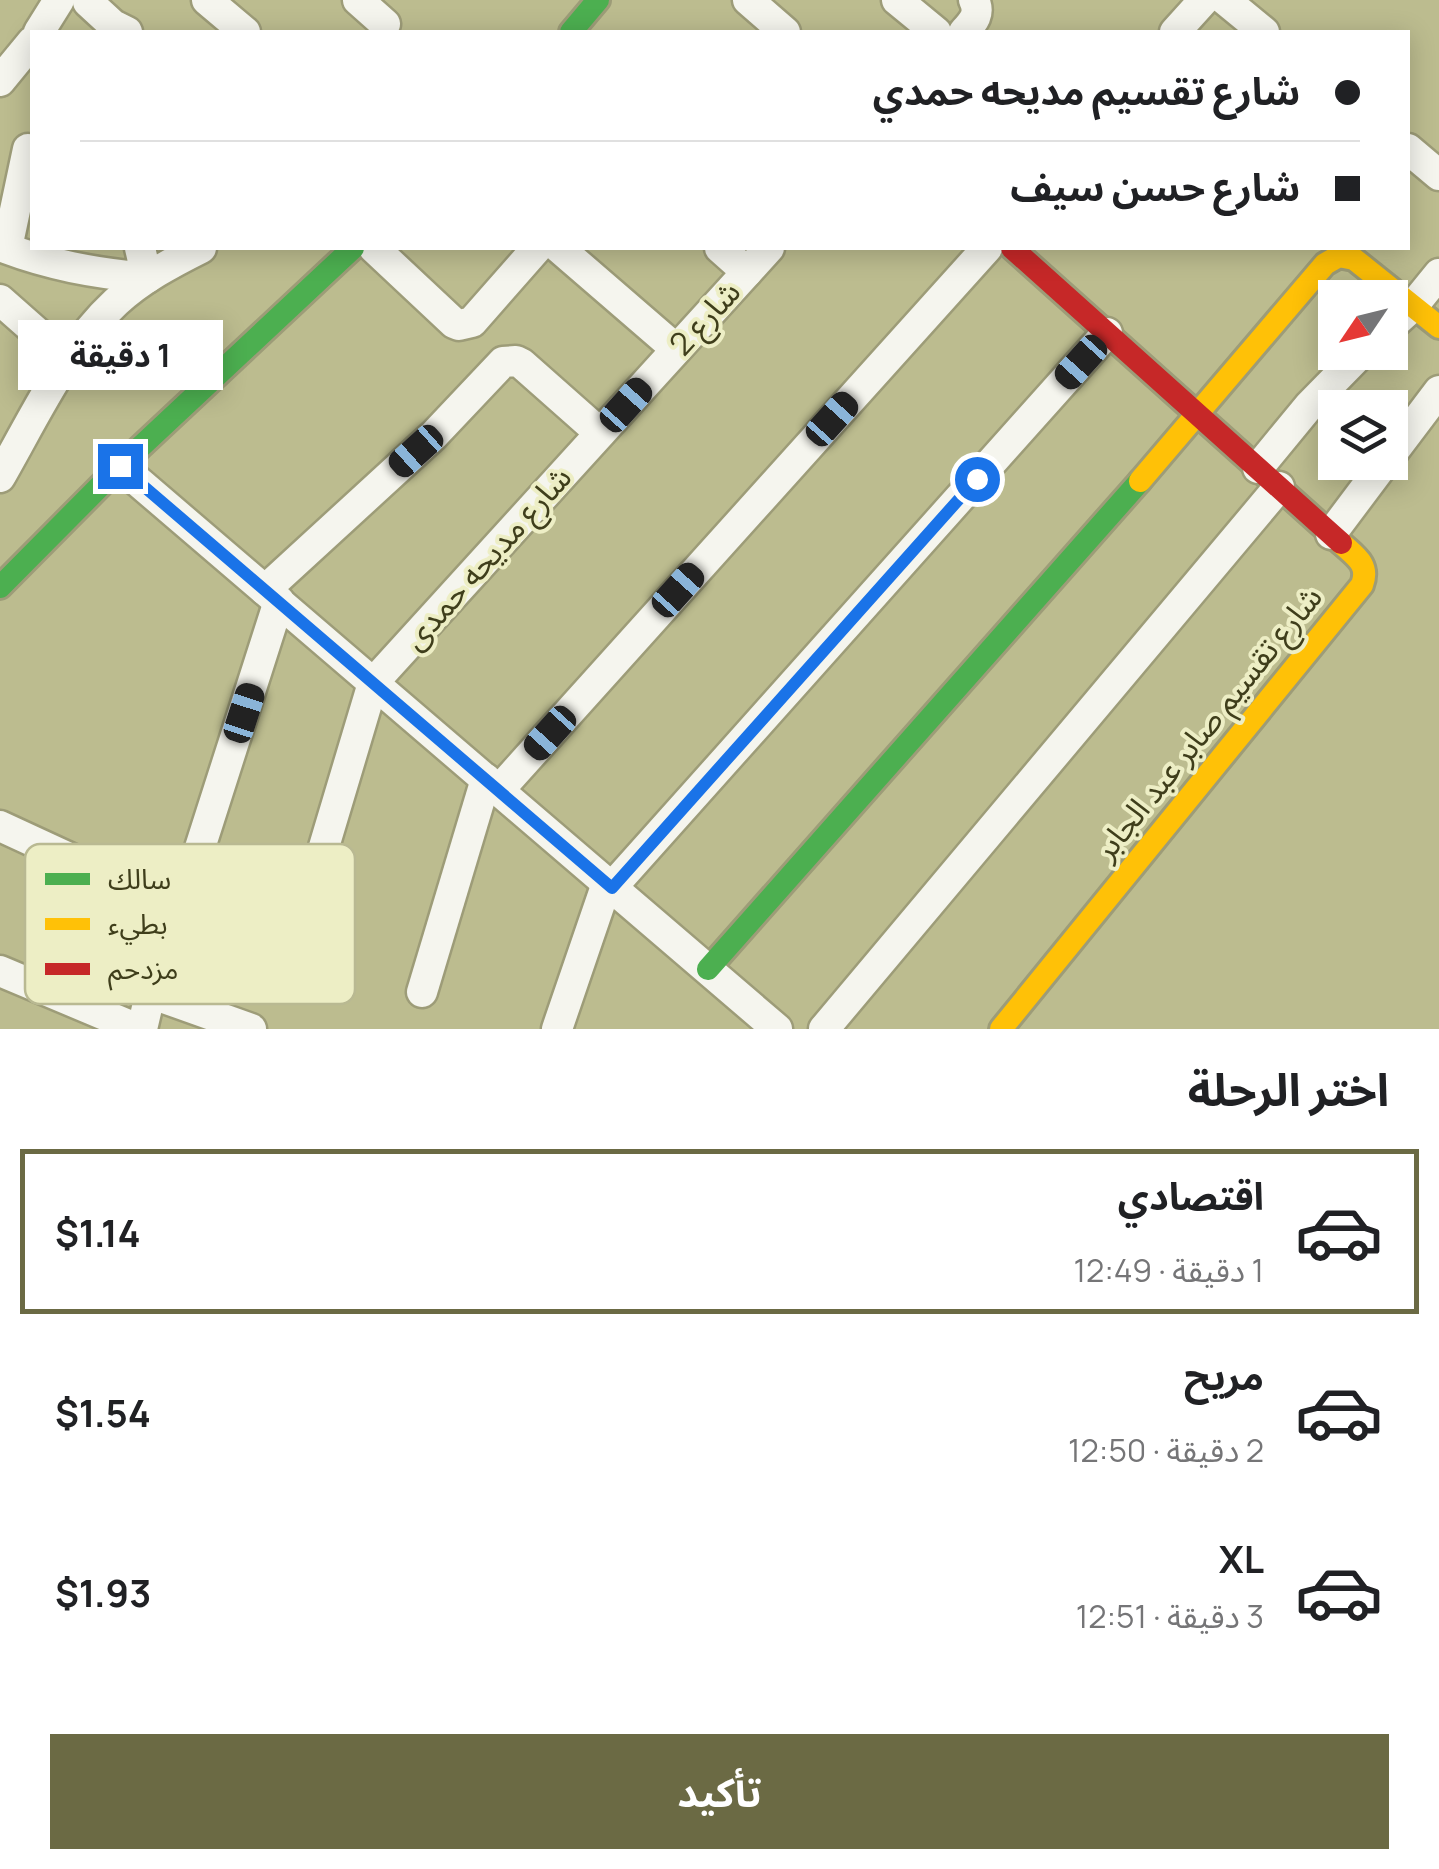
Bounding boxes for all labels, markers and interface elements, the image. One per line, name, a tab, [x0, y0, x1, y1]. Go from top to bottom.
text: شارع تقسيم مديحه حمدي	[873, 64, 1300, 116]
text: شارع حسن سيف	[1010, 160, 1300, 212]
street label: شارع 2	[659, 270, 752, 366]
north arrow	[1318, 280, 1408, 370]
map controls	[1318, 280, 1408, 480]
callout: 1 دقيقة	[18, 321, 222, 391]
car	[1050, 330, 1112, 394]
text: 1 دقيقة	[70, 333, 171, 377]
car	[595, 373, 657, 437]
car	[801, 387, 863, 451]
button: layers	[1318, 390, 1408, 480]
car	[384, 420, 448, 482]
route end	[98, 444, 143, 489]
street label: شارع مديحه حمدى	[392, 456, 583, 661]
route start	[955, 457, 1000, 502]
car	[647, 558, 709, 622]
street label: شارع تقسيم صابر عبد الجابر	[1082, 576, 1334, 871]
car	[220, 680, 268, 746]
car	[519, 701, 581, 765]
legend	[25, 844, 355, 1004]
text: سالك	[108, 859, 171, 897]
text: بطيء	[108, 904, 168, 945]
text: مزدحم	[108, 949, 179, 991]
text: اختر الرحلة	[1188, 1058, 1389, 1120]
text: اقتصادي	[1118, 1169, 1264, 1221]
icon: car	[1294, 1187, 1384, 1277]
text: $1.14	[55, 1206, 141, 1258]
text: 1 دقيقة · 12:49	[1073, 1248, 1264, 1292]
text: مريح	[1184, 1349, 1264, 1401]
icon: car	[1294, 1367, 1384, 1457]
text: $1.54	[55, 1386, 151, 1438]
text: 2 دقيقة · 12:50	[1068, 1428, 1264, 1472]
text: XL	[1219, 1532, 1264, 1584]
icon: car	[1294, 1547, 1384, 1637]
text: $1.93	[55, 1566, 151, 1618]
text: 3 دقيقة · 12:51	[1076, 1594, 1264, 1638]
button: تأكيد	[50, 1734, 1389, 1849]

